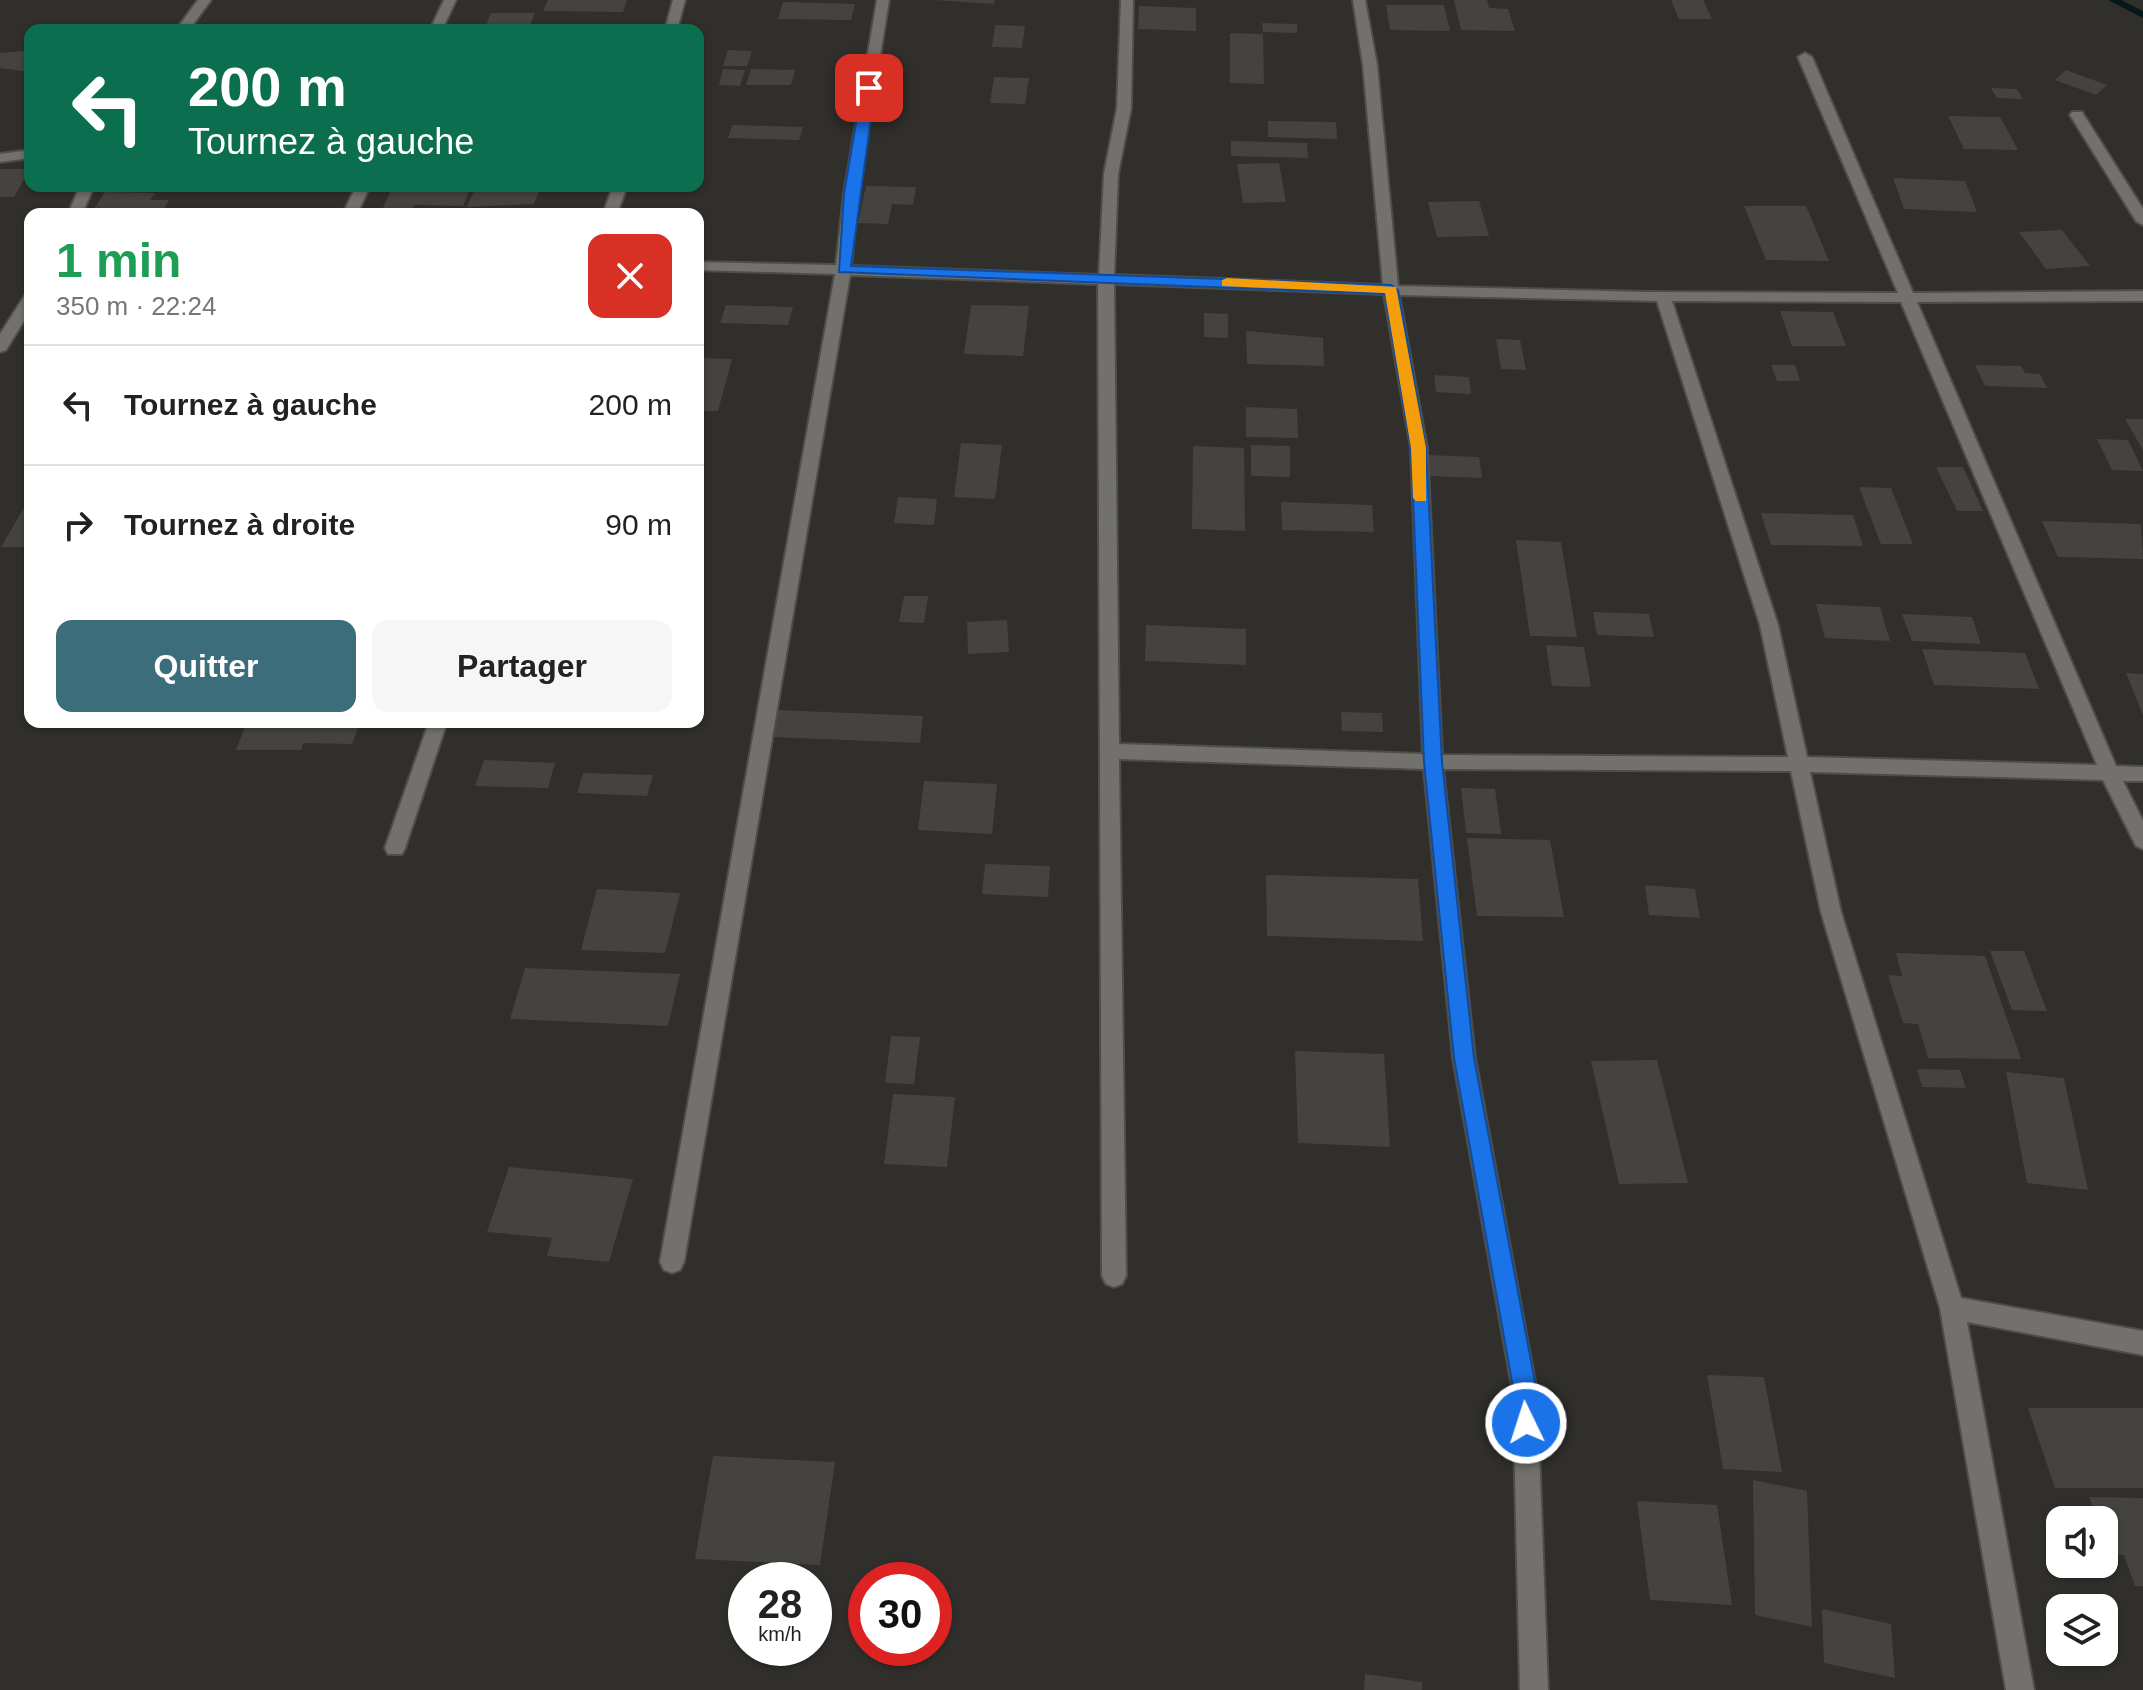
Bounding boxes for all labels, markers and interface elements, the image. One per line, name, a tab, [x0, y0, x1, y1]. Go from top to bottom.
pin	[835, 54, 903, 122]
text: 200 m	[188, 55, 347, 118]
icon: left	[56, 56, 160, 160]
icon: arrive	[847, 66, 891, 110]
text: Tournez à gauche	[188, 121, 474, 162]
text: 1 min	[56, 234, 181, 287]
button: close	[588, 234, 672, 318]
text: 350 m · 22:24	[56, 291, 216, 321]
icon: left	[56, 383, 100, 427]
text: Tournez à gauche	[124, 388, 377, 421]
text: 200 m	[589, 388, 672, 421]
icon: right	[56, 503, 100, 547]
text: Tournez à droite	[124, 508, 355, 541]
text: 90 m	[605, 508, 672, 541]
button: Quitter	[56, 620, 356, 712]
button: Partager	[372, 620, 672, 712]
position arrow	[1484, 1381, 1568, 1465]
map controls	[2046, 1506, 2118, 1666]
button: sound	[2046, 1506, 2118, 1578]
speed limit sign: 30	[848, 1562, 952, 1666]
text: 28	[758, 1582, 802, 1626]
button: layers	[2046, 1594, 2118, 1666]
text: km/h	[758, 1623, 802, 1645]

